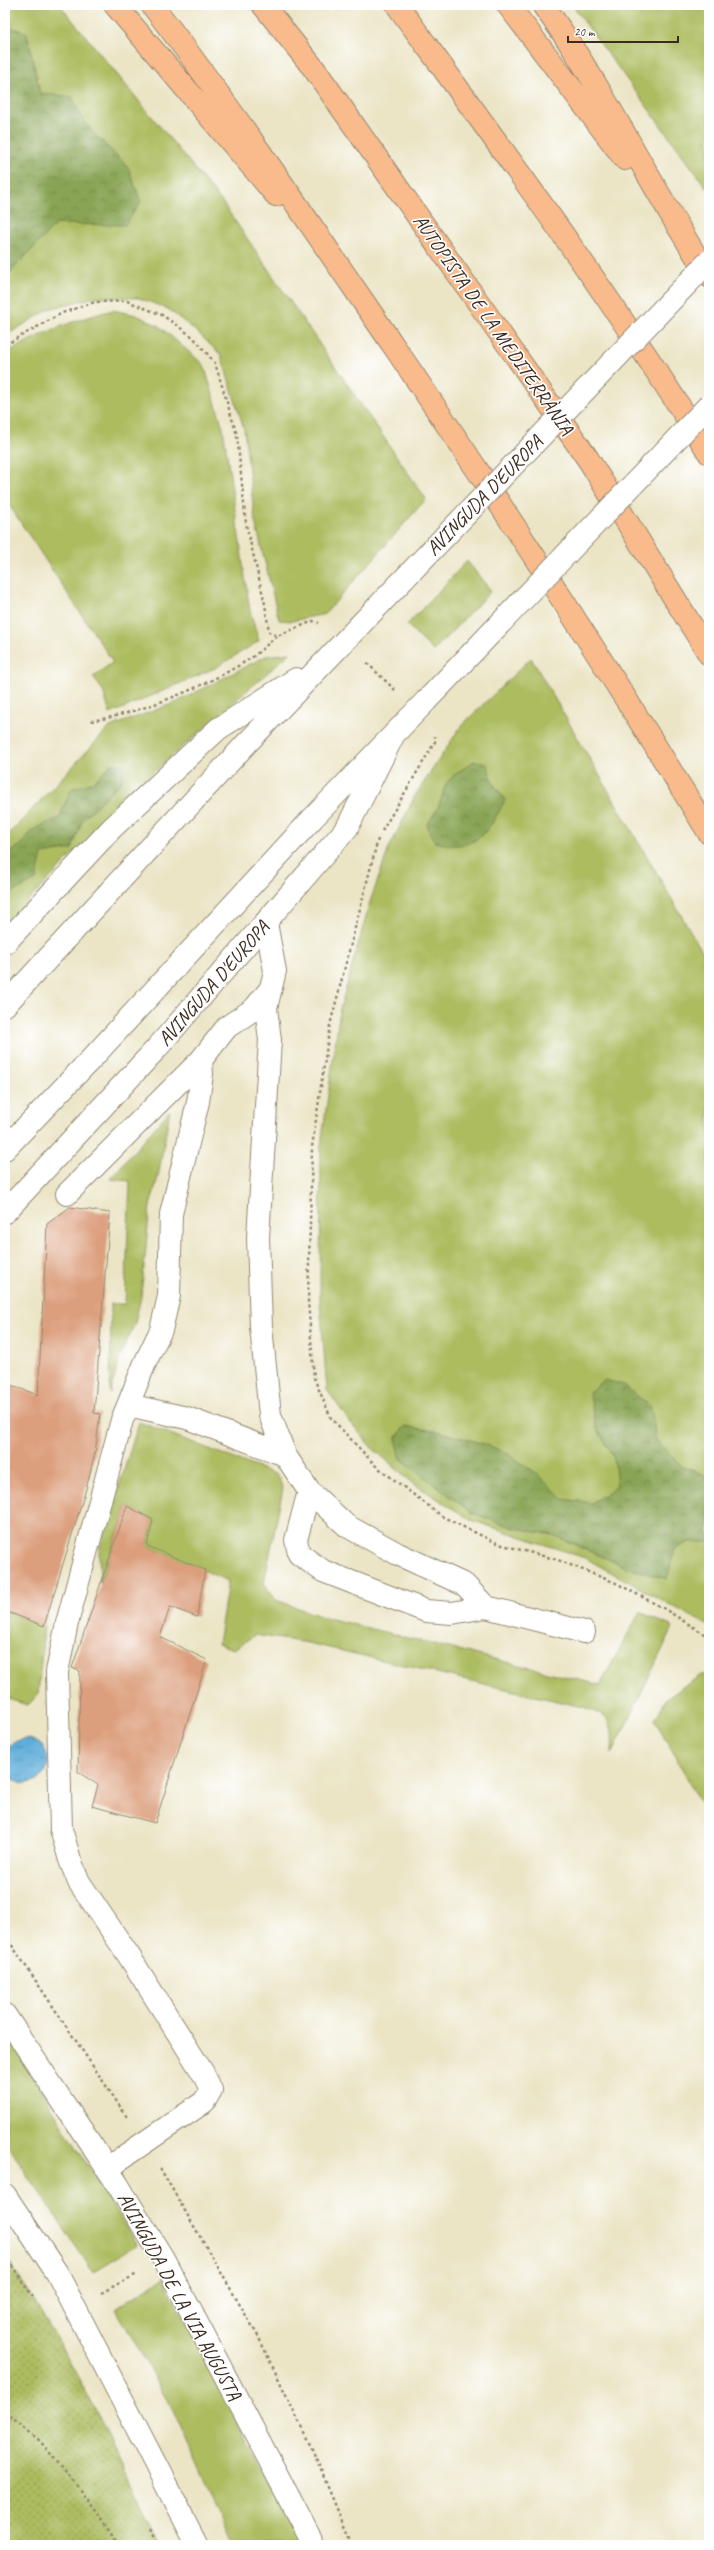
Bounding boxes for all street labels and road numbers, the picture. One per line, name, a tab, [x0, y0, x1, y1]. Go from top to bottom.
street label: AUTOPISTA DE LA MEDITERRÀNIA	[408, 209, 580, 440]
street label: AVINGUDA D'EUROPA	[421, 429, 549, 561]
street label: AVINGUDA D'EUROPA	[152, 915, 275, 1051]
street label: AVINGUDA DE LA VIA AUGUSTA	[112, 2188, 248, 2405]

